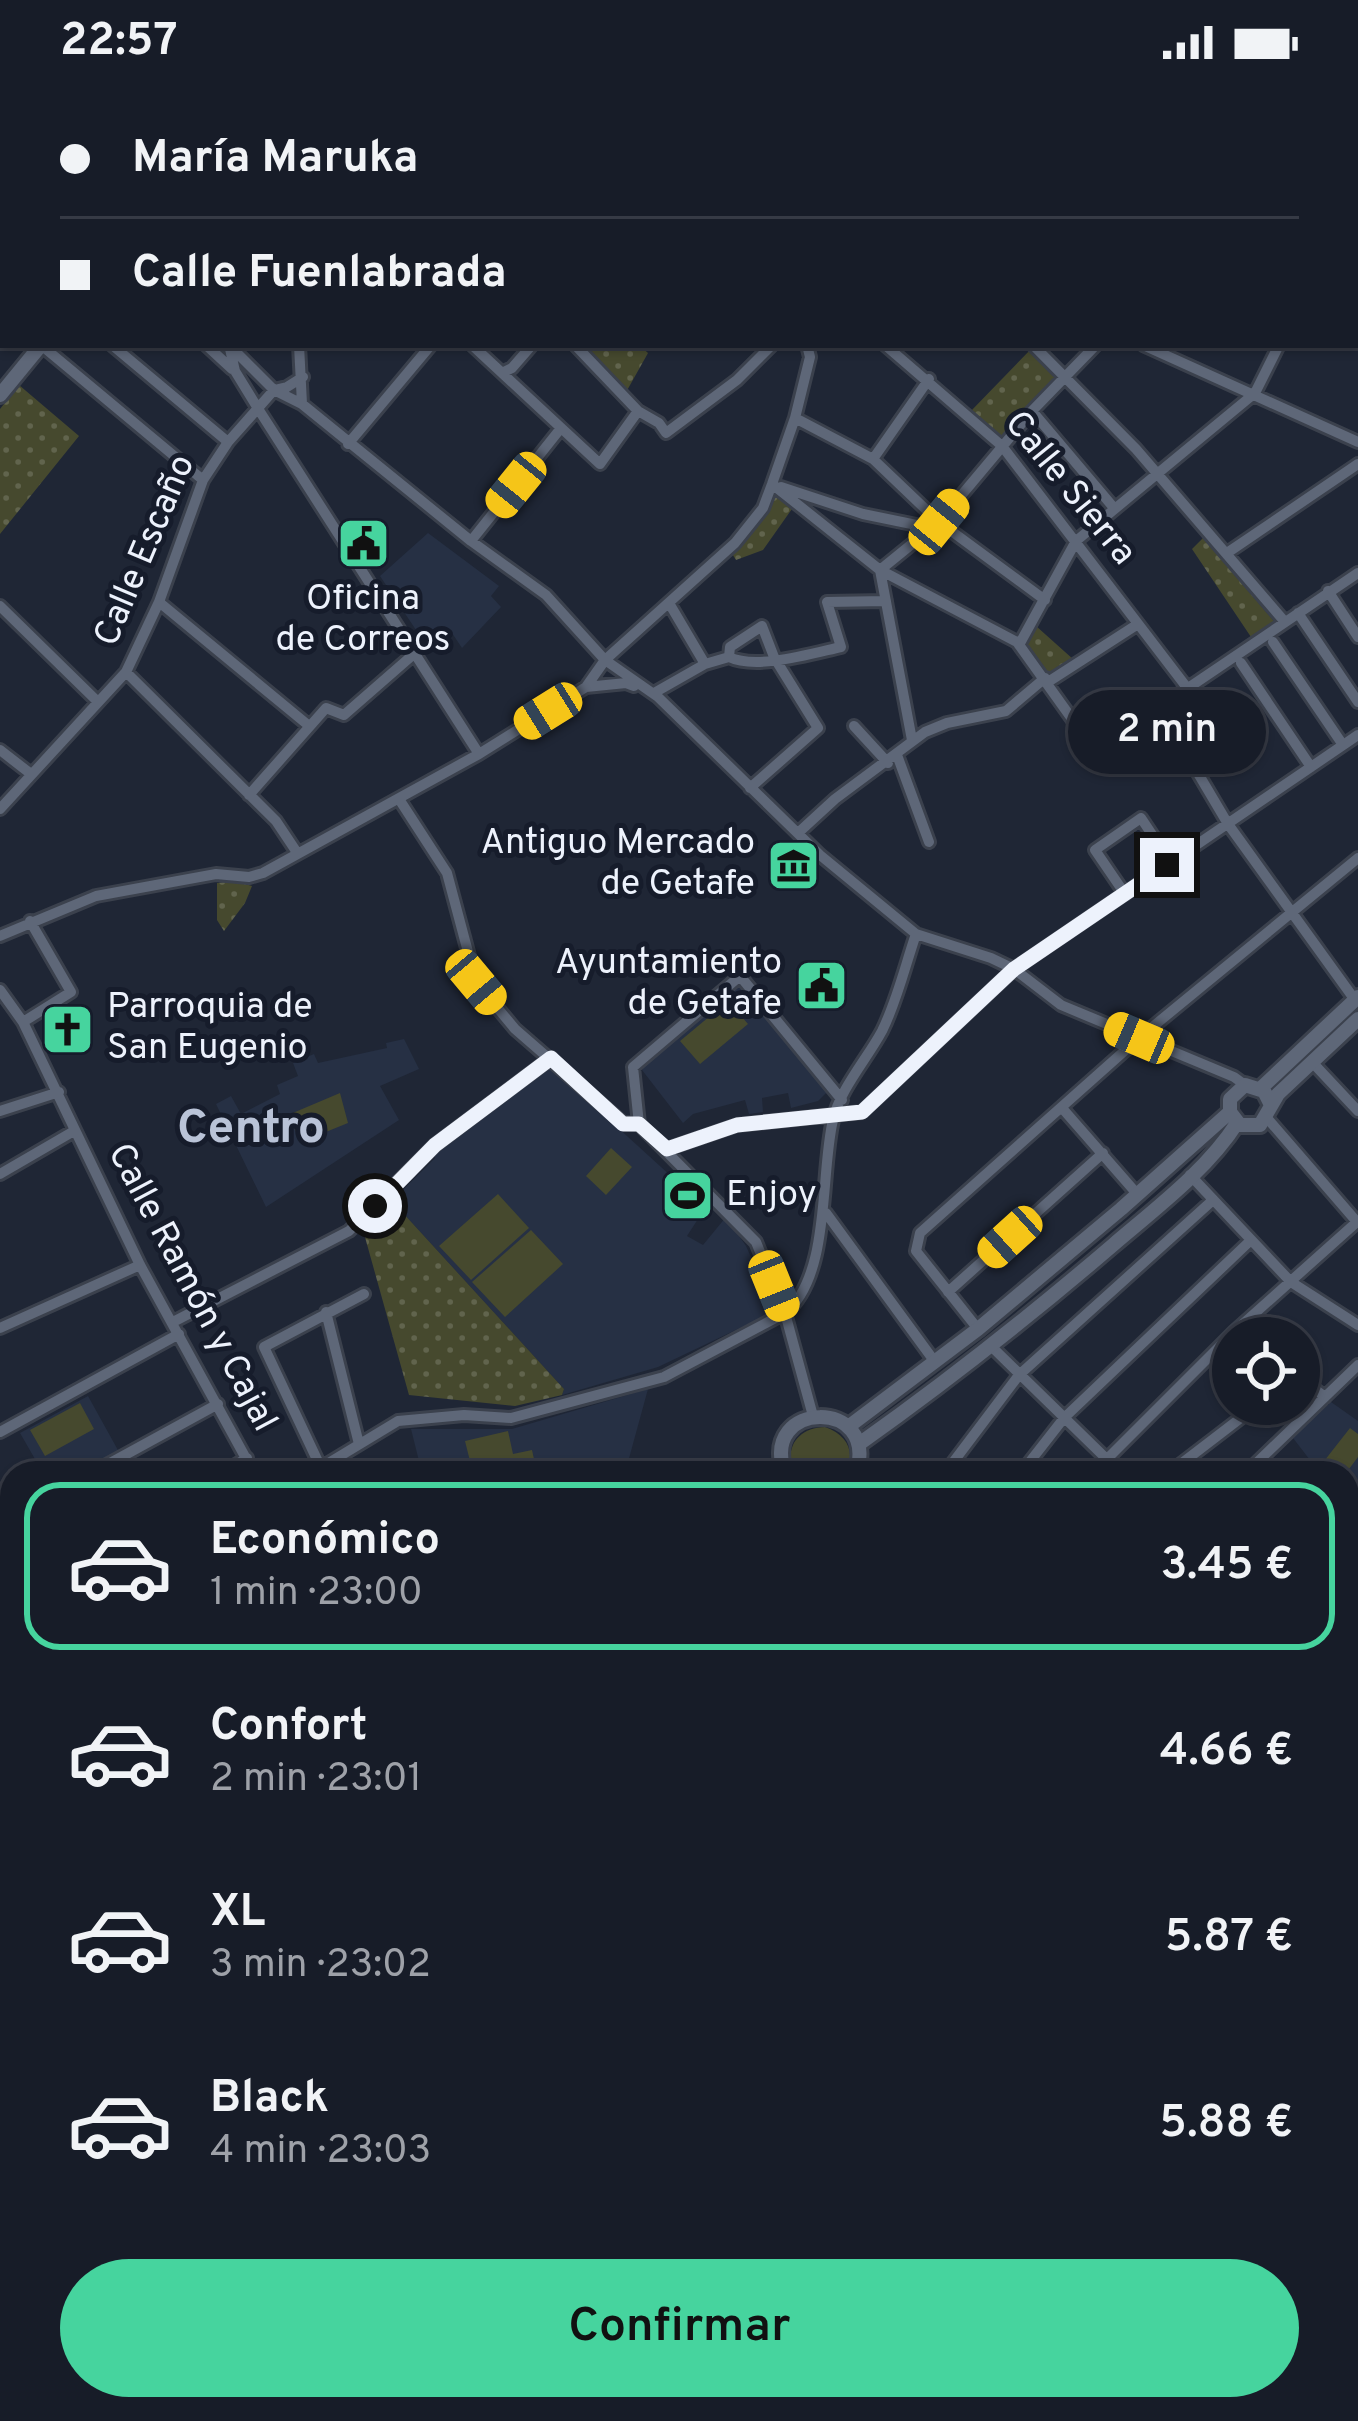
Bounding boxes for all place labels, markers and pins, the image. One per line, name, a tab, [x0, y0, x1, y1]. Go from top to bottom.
public building icon: Oficina de Correos	[335, 516, 391, 572]
place label: Oficina de Correos	[276, 577, 451, 664]
place label: Antiguo Mercado de Getafe	[481, 821, 755, 908]
museum icon: Antiguo Mercado de Getafe	[766, 837, 822, 893]
place label: Ayuntamiento de Getafe	[555, 941, 782, 1028]
public building icon: Ayuntamiento de Getafe	[793, 957, 849, 1013]
place label: Parroquia de San Eugenio	[107, 985, 313, 1072]
church icon: Parroquia de San Eugenio	[40, 1001, 96, 1057]
sports icon: Enjoy	[659, 1168, 715, 1224]
place label: Enjoy	[726, 1173, 817, 1219]

